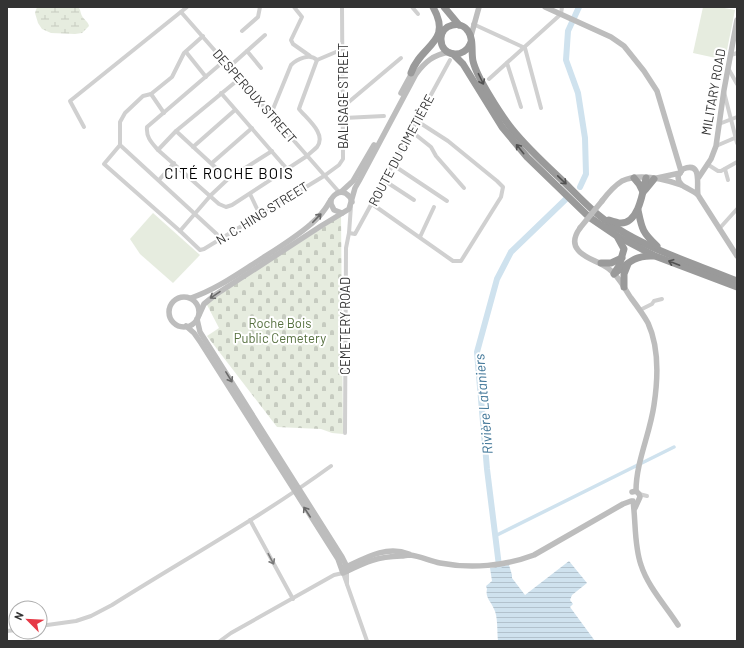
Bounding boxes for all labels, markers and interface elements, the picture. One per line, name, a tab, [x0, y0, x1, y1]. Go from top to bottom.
street label: BALISAGE STREET	[335, 43, 351, 149]
street label: DESPEROUX STREET	[210, 46, 300, 146]
street label: MILITARY ROAD	[698, 47, 728, 137]
one-way arrow	[478, 73, 485, 85]
street label: ROUTE DU CIMETIÈRE	[365, 91, 437, 209]
one-way arrow	[516, 144, 525, 155]
district label: CITÉ ROCHE BOIS	[164, 164, 294, 182]
one-way arrow	[557, 175, 567, 185]
street label: N. C. HING STREET	[213, 178, 311, 248]
one-way arrow	[313, 213, 322, 223]
one-way arrow	[669, 259, 681, 267]
street label: CEMETERY ROAD	[337, 277, 353, 375]
one-way arrow	[210, 291, 221, 299]
park label: Roche Bois Public Cemetery	[234, 315, 326, 346]
water label: Rivière Lataniers	[470, 353, 496, 455]
one-way arrow	[225, 371, 233, 382]
one-way arrow	[303, 506, 311, 518]
one-way arrow	[267, 553, 275, 565]
north arrow	[8, 600, 48, 640]
text: N	[11, 610, 26, 622]

